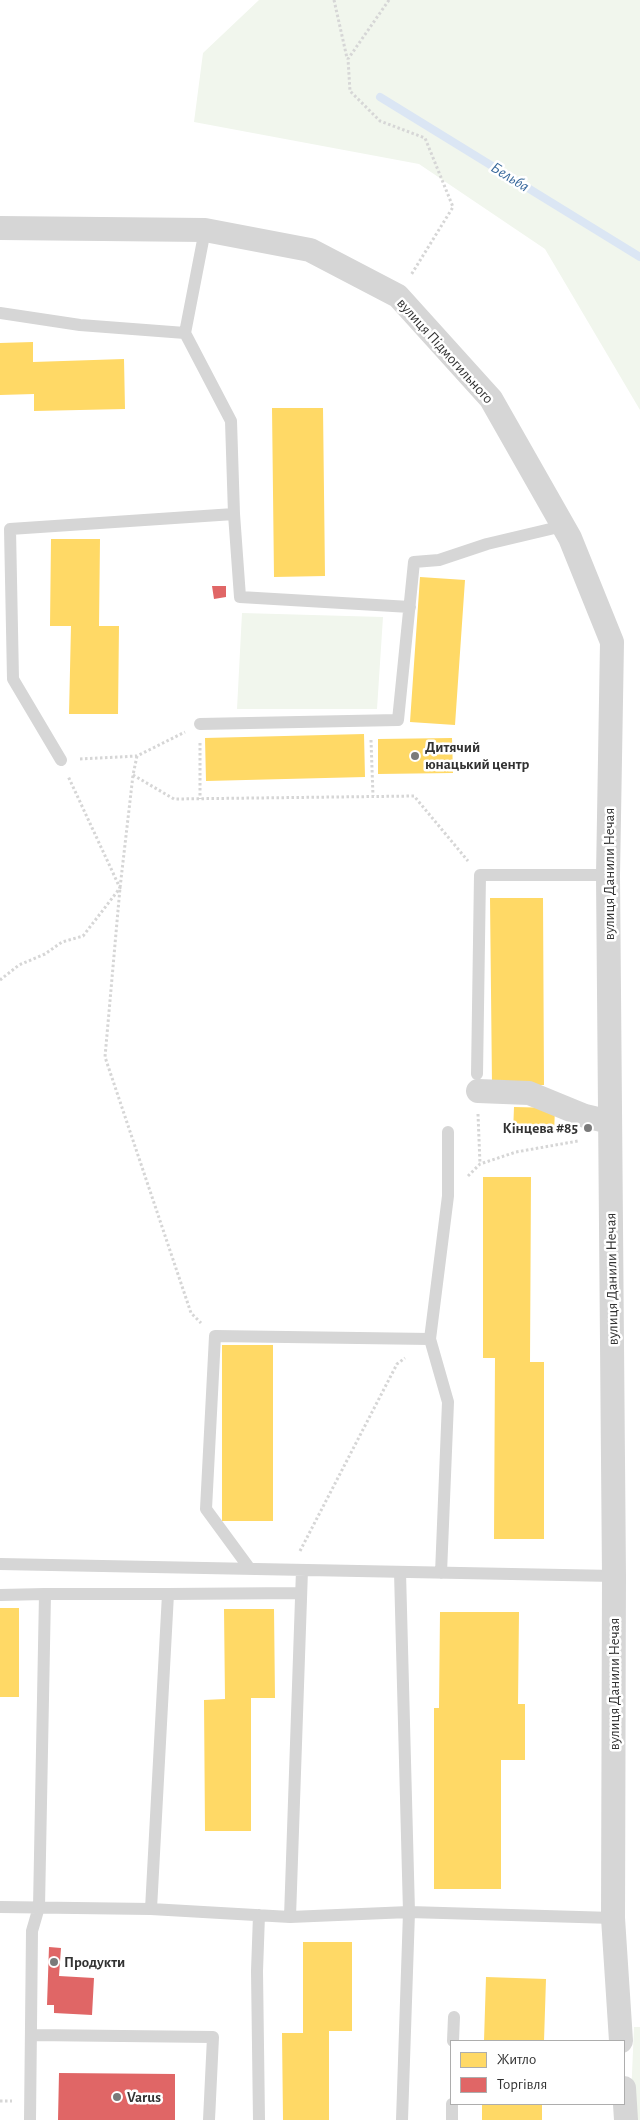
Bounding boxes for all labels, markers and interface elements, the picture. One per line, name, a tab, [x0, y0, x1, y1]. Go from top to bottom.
water label: Бельба	[487, 158, 533, 196]
street label: вулиця Підмогильного	[393, 295, 497, 407]
place label: Дитячий юнацький центр	[425, 738, 529, 773]
marker: Дитячий юнацький центр	[409, 750, 421, 762]
street label: вулиця Данили Нечая	[600, 808, 618, 940]
place label: Кінцева #85	[503, 1119, 578, 1137]
marker: Кінцева #85	[582, 1122, 594, 1134]
street label: вулиця Данили Нечая	[602, 1213, 622, 1345]
street label: вулиця Данили Нечая	[605, 1618, 623, 1750]
place label: Продукти	[64, 1953, 125, 1971]
marker: Продукти	[48, 1956, 60, 1968]
legend	[450, 2040, 625, 2105]
text: Житло	[497, 2052, 536, 2067]
text: Торгівля	[497, 2077, 547, 2092]
place label: Varus	[127, 2088, 161, 2106]
marker: Varus	[111, 2091, 123, 2103]

